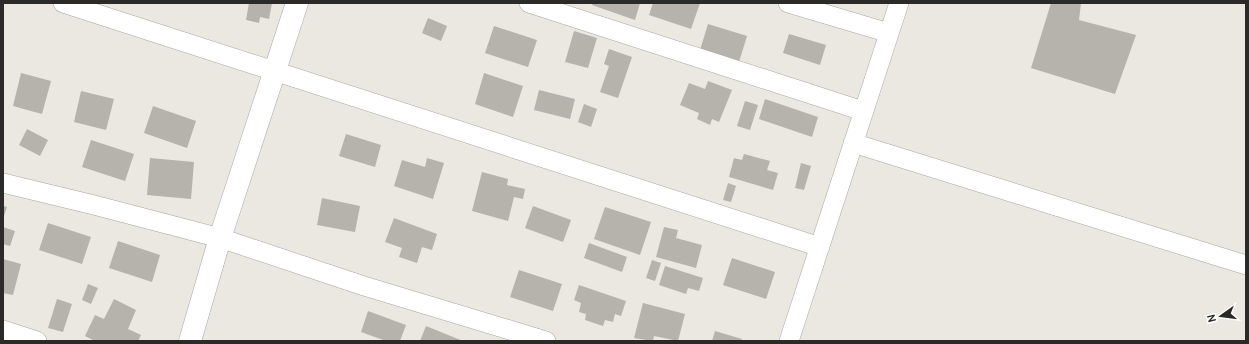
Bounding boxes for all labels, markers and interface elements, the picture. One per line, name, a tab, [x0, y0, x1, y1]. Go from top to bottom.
north arrow	[1201, 296, 1241, 336]
text: N	[1205, 313, 1220, 324]

